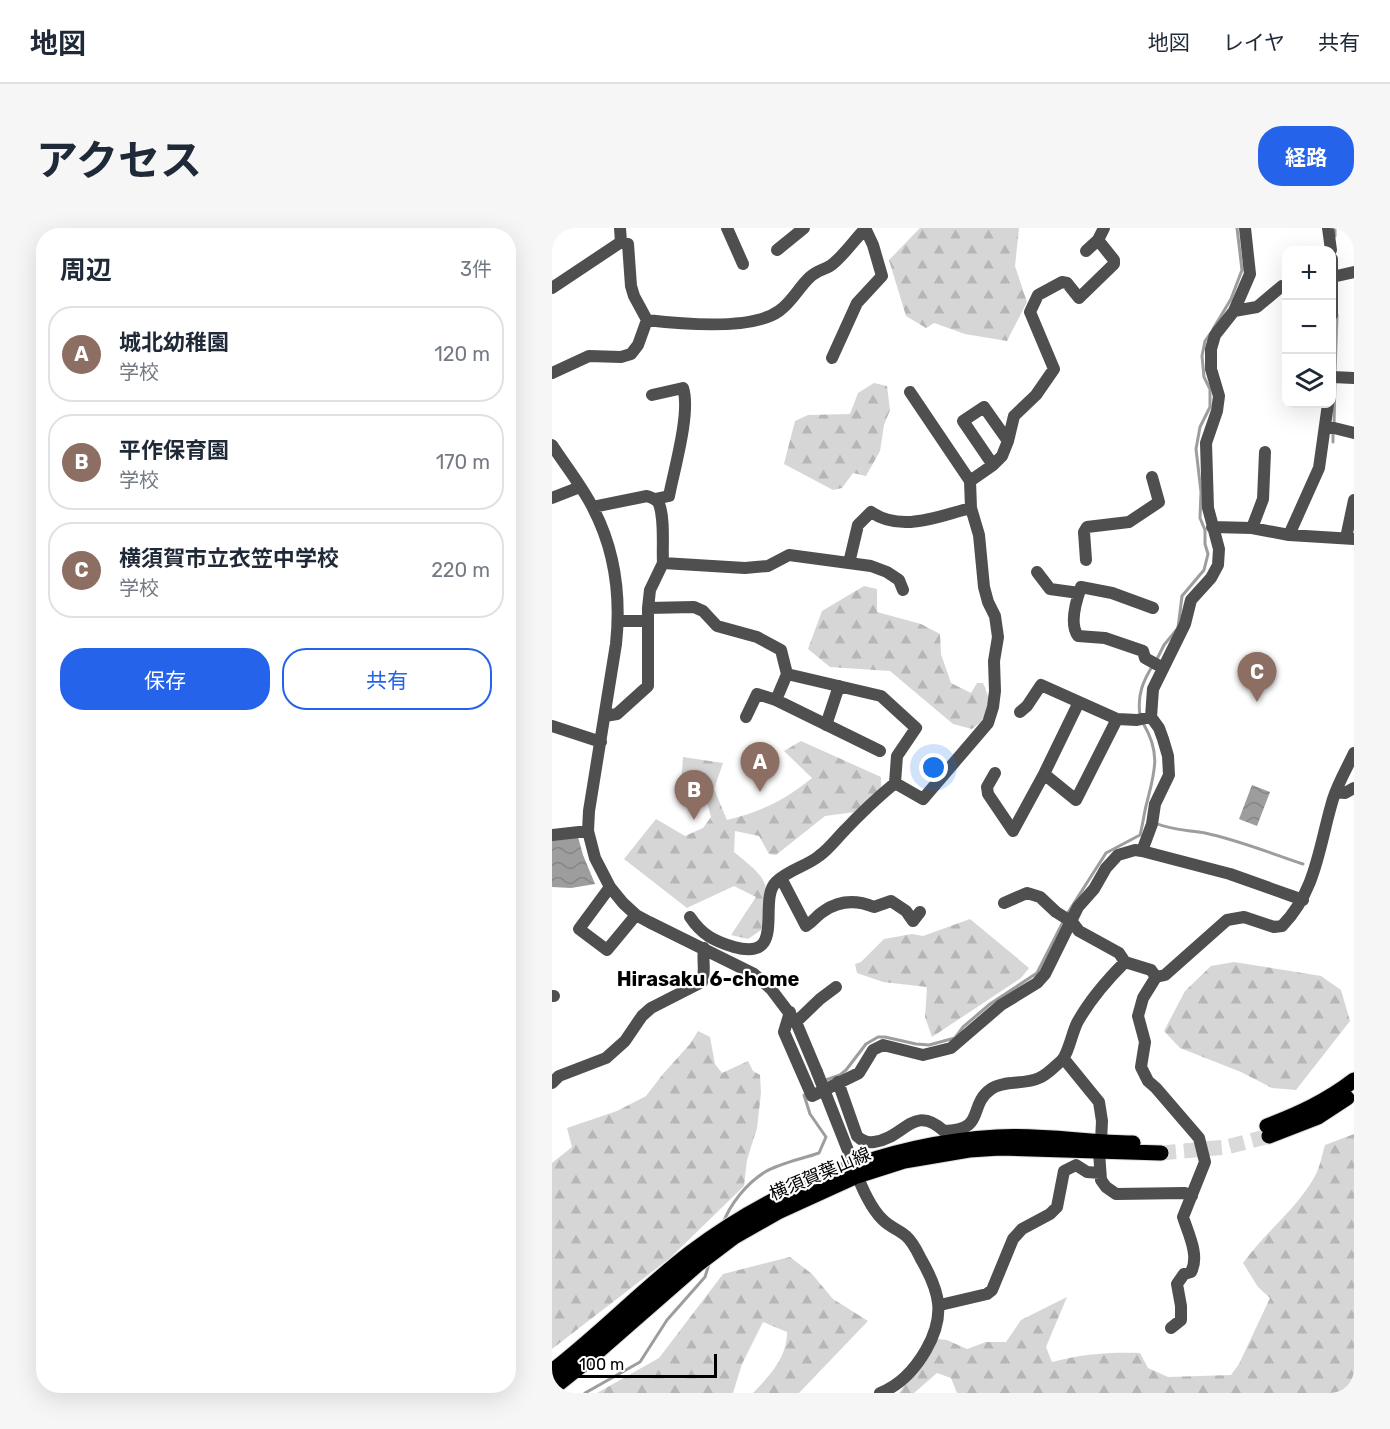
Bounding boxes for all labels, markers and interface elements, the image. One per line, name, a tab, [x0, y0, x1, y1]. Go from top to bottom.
text: 地図	[30, 27, 86, 60]
text: 地図	[1148, 30, 1190, 55]
text: レイヤ	[1223, 30, 1285, 55]
text: 共有	[1318, 30, 1360, 55]
button: 経路	[1258, 126, 1354, 186]
text: アクセス	[36, 136, 202, 186]
map controls	[1282, 246, 1336, 408]
button: +	[1282, 246, 1336, 300]
text: 周辺	[60, 255, 112, 286]
text: 3件	[460, 257, 492, 281]
button: −	[1282, 300, 1336, 354]
text: 城北幼稚園	[119, 329, 229, 356]
text: A	[74, 342, 89, 366]
text: 120 m	[434, 342, 490, 366]
button: layers	[1282, 354, 1336, 408]
text: 学校	[119, 360, 159, 384]
text: 平作保育園	[119, 437, 229, 464]
text: B	[74, 450, 89, 474]
text: 170 m	[436, 450, 490, 474]
text: 学校	[119, 468, 159, 492]
text: 横須賀市立衣笠中学校	[119, 545, 339, 572]
text: C	[74, 558, 89, 582]
text: 220 m	[431, 558, 490, 582]
text: 学校	[119, 576, 159, 600]
button: 保存	[60, 648, 270, 710]
button: 共有	[282, 648, 492, 710]
pin: C	[1238, 652, 1276, 702]
pin: A	[740, 742, 780, 792]
your location	[919, 753, 948, 782]
pin: B	[674, 770, 714, 820]
district label: Hirasaku 6-chome	[617, 967, 799, 991]
street label: 横須賀葉山線	[766, 1143, 874, 1205]
scale bar	[570, 1351, 717, 1378]
text: 100 m	[579, 1355, 624, 1374]

